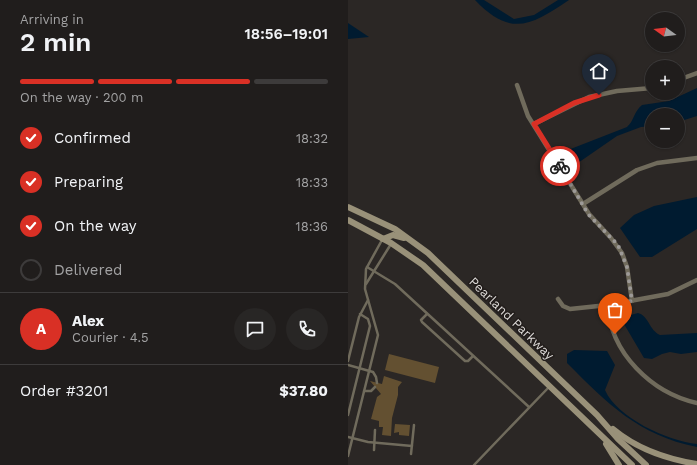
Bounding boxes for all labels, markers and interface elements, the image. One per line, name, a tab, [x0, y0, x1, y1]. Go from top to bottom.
text: Arriving in	[20, 12, 84, 27]
north arrow	[645, 12, 685, 52]
map controls	[645, 12, 685, 148]
text: 18:56–19:01	[245, 25, 328, 43]
text: 2 min	[20, 27, 91, 57]
pin	[582, 54, 616, 95]
icon: home	[588, 60, 610, 82]
button: +	[645, 60, 685, 100]
text: On the way · 200 m	[20, 90, 144, 105]
button: −	[645, 108, 685, 148]
icon: check	[20, 127, 42, 149]
text: Confirmed	[54, 129, 131, 147]
text: 18:32	[296, 131, 328, 146]
courier	[540, 146, 580, 186]
icon: bike	[549, 155, 571, 177]
icon: check	[20, 171, 42, 193]
text: Preparing	[54, 173, 123, 191]
text: 18:33	[296, 175, 328, 190]
icon: check	[20, 215, 42, 237]
text: On the way	[54, 217, 136, 235]
text: 18:36	[296, 219, 328, 234]
text: Delivered	[54, 261, 122, 279]
street label: Pearland Parkway	[466, 274, 557, 363]
pin	[598, 293, 632, 334]
icon: bag	[604, 299, 626, 321]
button: chat	[234, 308, 276, 350]
button: phone	[286, 308, 328, 350]
text: Alex	[72, 312, 104, 330]
text: A	[36, 320, 46, 338]
text: Courier · 4.5	[72, 330, 149, 345]
text: Order #3201	[20, 382, 108, 400]
text: $37.80	[279, 382, 328, 400]

